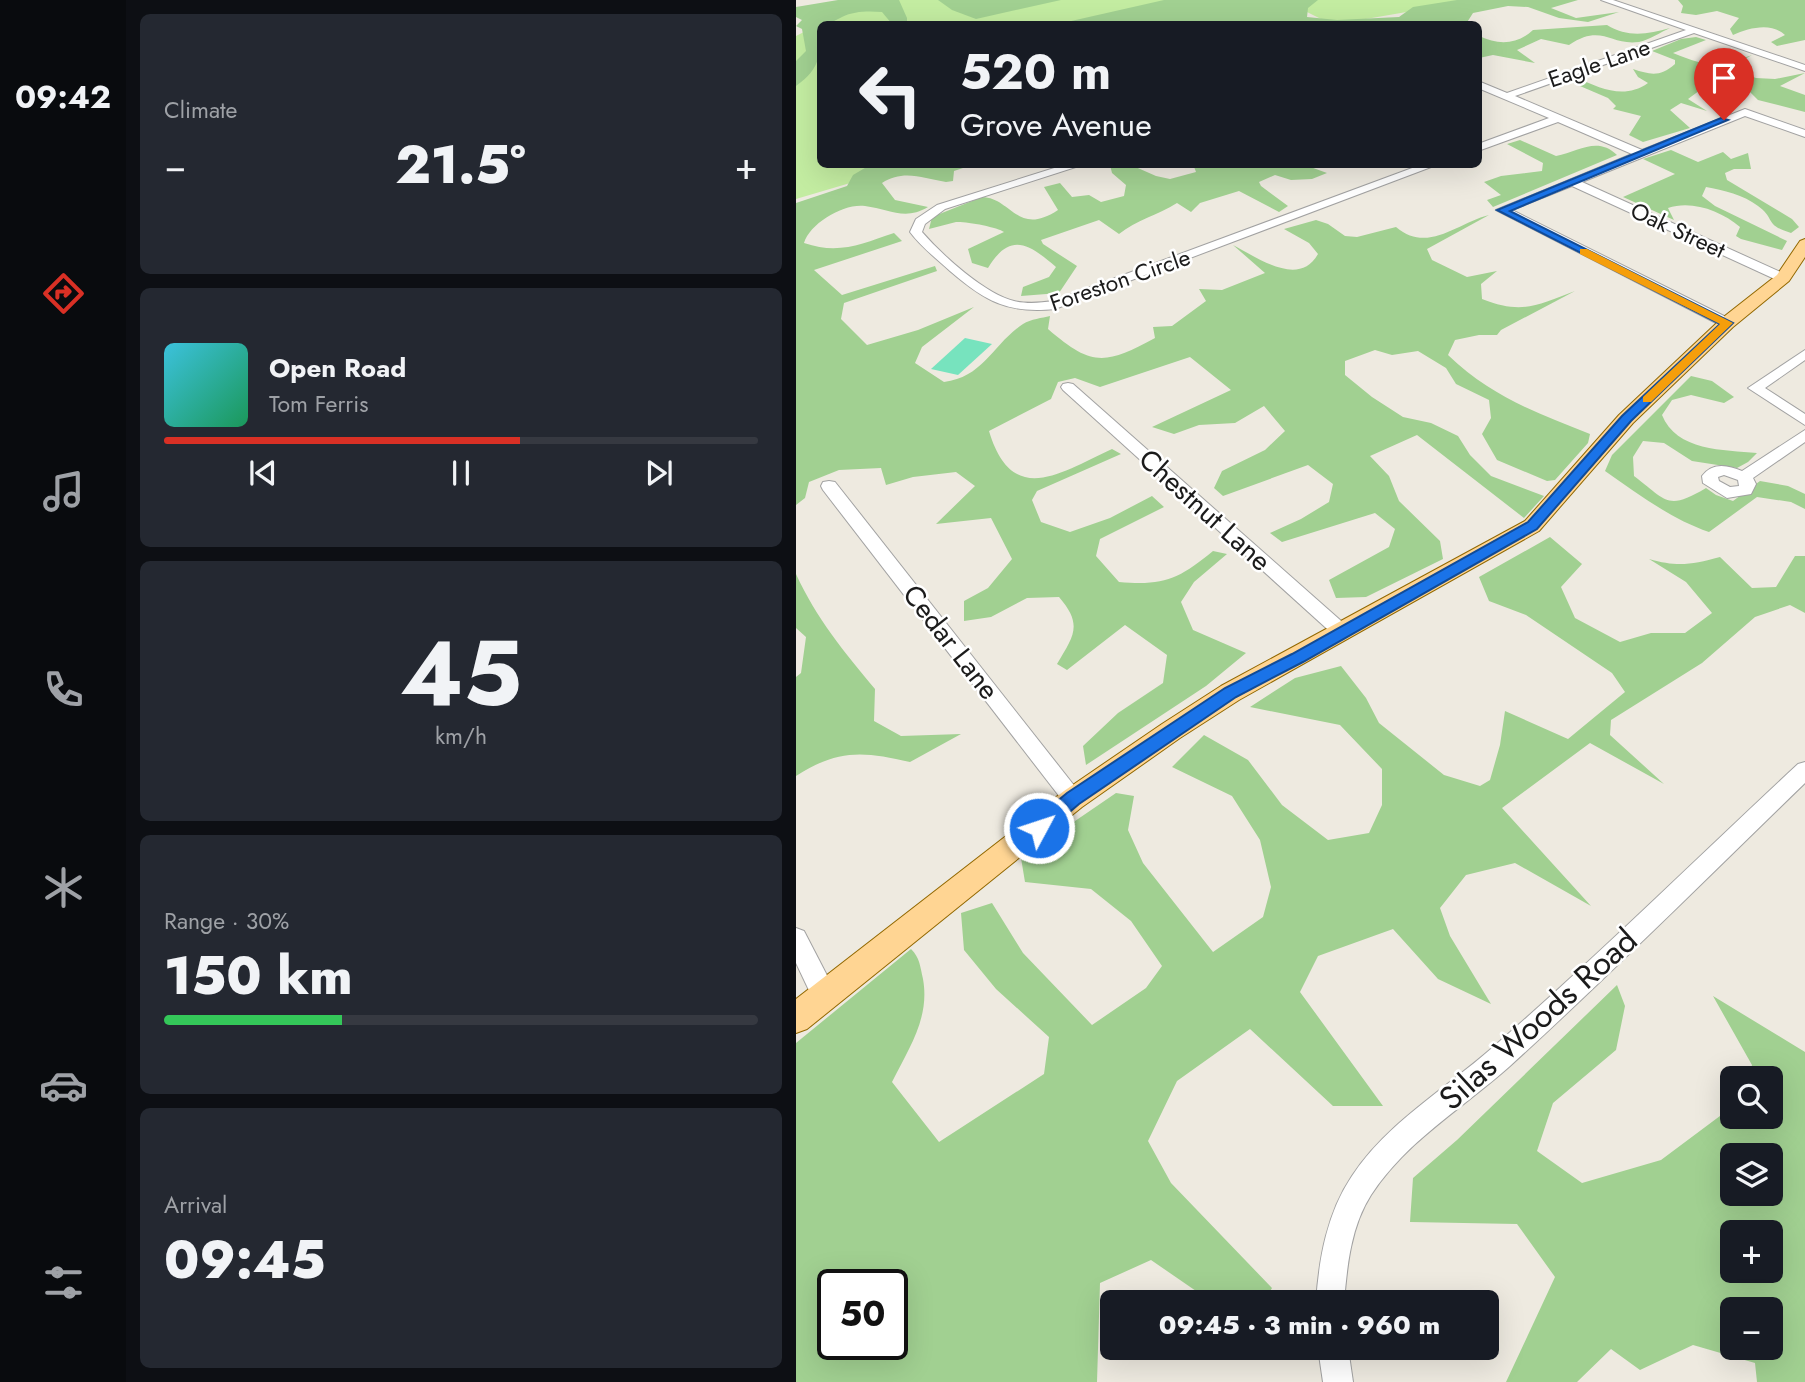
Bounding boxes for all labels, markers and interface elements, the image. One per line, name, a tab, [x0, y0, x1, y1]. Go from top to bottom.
street label: Eagle Lane	[1543, 30, 1655, 96]
text: 520 m	[960, 37, 1111, 107]
pin	[1694, 48, 1754, 120]
icon: left	[845, 49, 936, 140]
icon: arrive	[1705, 59, 1743, 97]
text: 09:42	[15, 74, 111, 120]
text: Climate	[164, 93, 237, 127]
text: Grove Avenue	[960, 102, 1152, 148]
text: 21.5°	[395, 127, 526, 203]
text: −	[164, 138, 186, 193]
text: +	[735, 138, 758, 193]
street label: Oak Street	[1625, 193, 1731, 267]
street label: Foreston Circle	[1045, 240, 1195, 320]
icon: directions	[39, 269, 88, 318]
text: Open Road	[269, 349, 406, 387]
text: Tom Ferris	[269, 387, 368, 421]
street label: Chestnut Lane	[1130, 439, 1280, 581]
icon: previous	[244, 454, 282, 492]
icon: pause	[442, 454, 480, 492]
icon: next	[640, 454, 678, 492]
icon: music	[39, 467, 88, 516]
street label: Cedar Lane	[893, 576, 1009, 708]
text: 45	[400, 608, 522, 739]
icon: phone	[39, 665, 88, 714]
text: km/h	[435, 719, 487, 753]
position arrow	[1002, 791, 1076, 865]
icon: climate	[39, 863, 88, 912]
text: Range · 30%	[164, 904, 289, 938]
street label: Silas Woods Road	[1428, 917, 1648, 1121]
text: 150 km	[164, 938, 353, 1014]
icon: car	[39, 1061, 88, 1110]
map controls	[1720, 1066, 1783, 1360]
button: search	[1720, 1066, 1783, 1129]
button: layers	[1720, 1143, 1783, 1206]
text: Arrival	[164, 1188, 227, 1222]
button: +	[1720, 1220, 1783, 1283]
text: 09:45	[164, 1222, 326, 1298]
icon: filters	[39, 1258, 88, 1307]
speed limit sign: 50	[817, 1269, 908, 1360]
button: −	[1720, 1297, 1783, 1360]
text: 09:45 · 3 min · 960 m	[1159, 1306, 1440, 1344]

